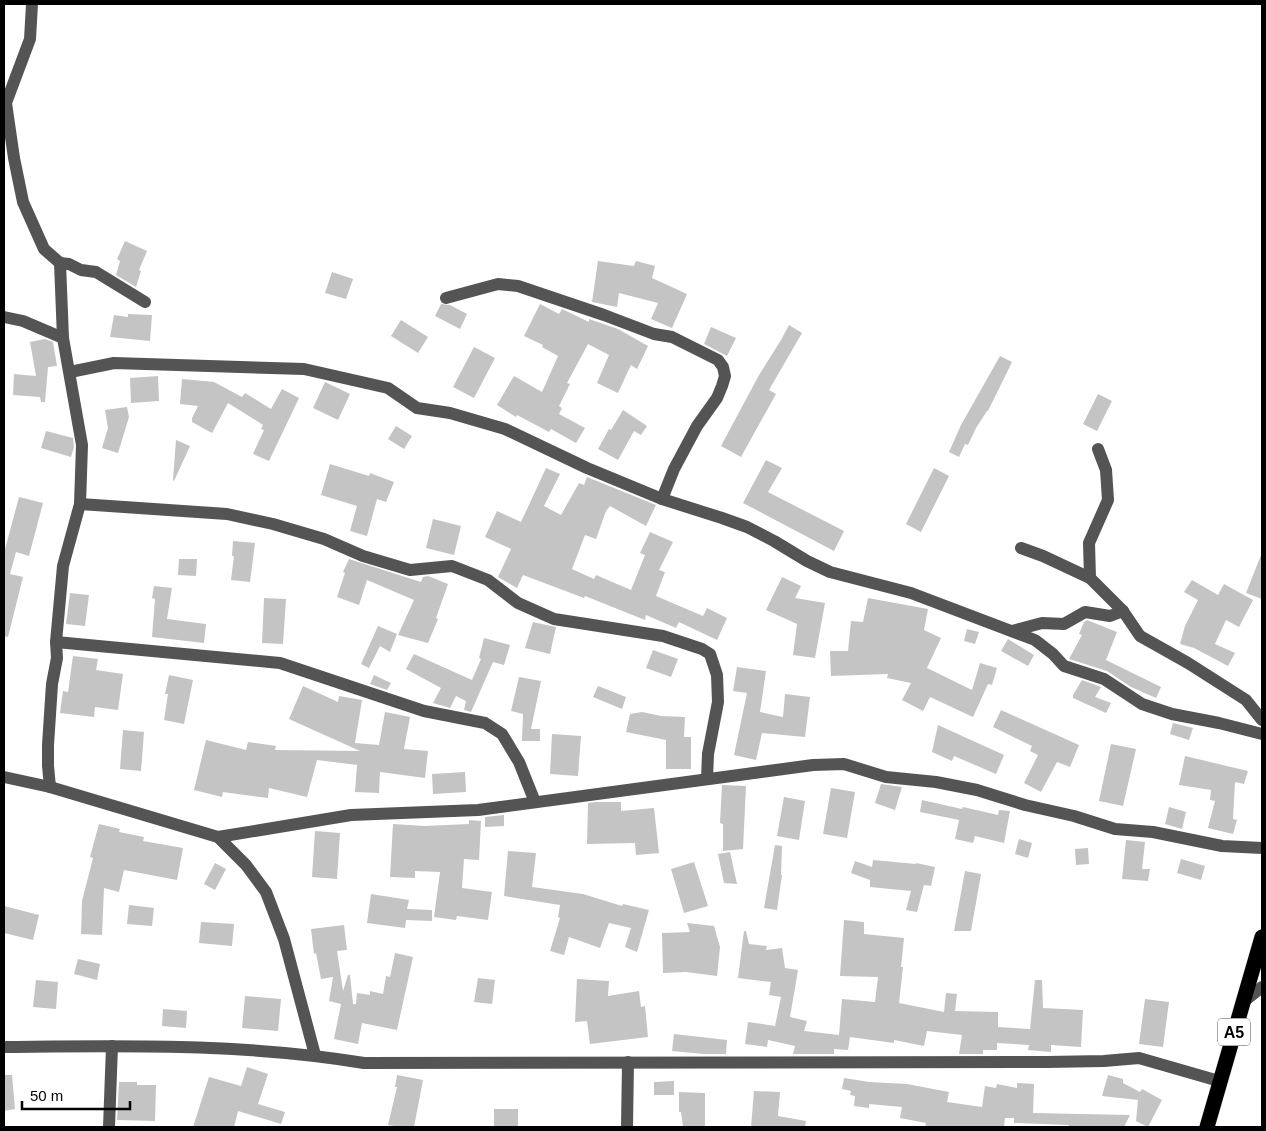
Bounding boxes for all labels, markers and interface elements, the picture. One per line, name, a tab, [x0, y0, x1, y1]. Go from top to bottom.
road number: A5	[1218, 1019, 1250, 1046]
scale bar	[22, 1078, 130, 1110]
text: 50 m	[30, 1087, 63, 1104]

